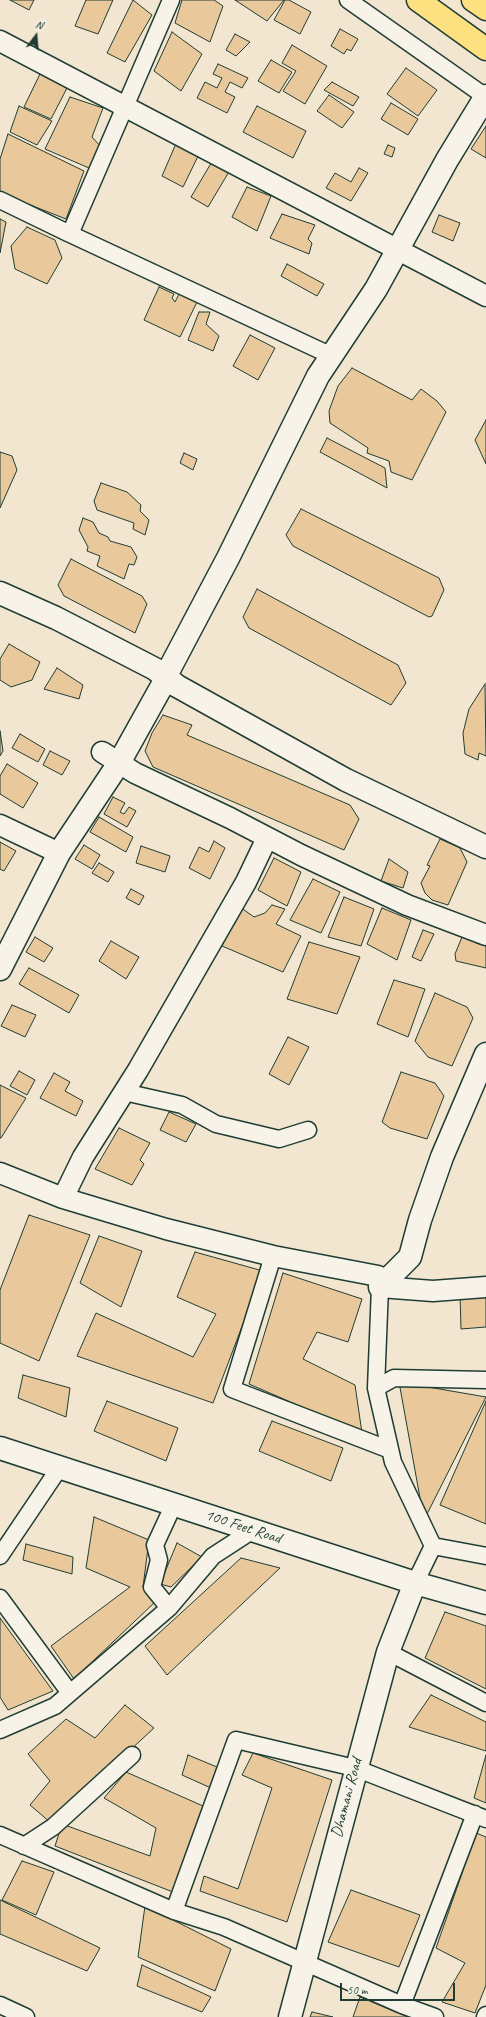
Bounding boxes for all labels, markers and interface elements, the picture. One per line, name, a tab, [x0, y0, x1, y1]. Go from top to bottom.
north arrow	[16, 16, 56, 56]
text: N	[34, 17, 45, 32]
street label: 100 Feet Road	[203, 1506, 283, 1548]
street label: Dhamani Road	[327, 1756, 367, 1840]
scale bar	[342, 1975, 457, 2001]
text: 50 m	[347, 1982, 367, 1998]

